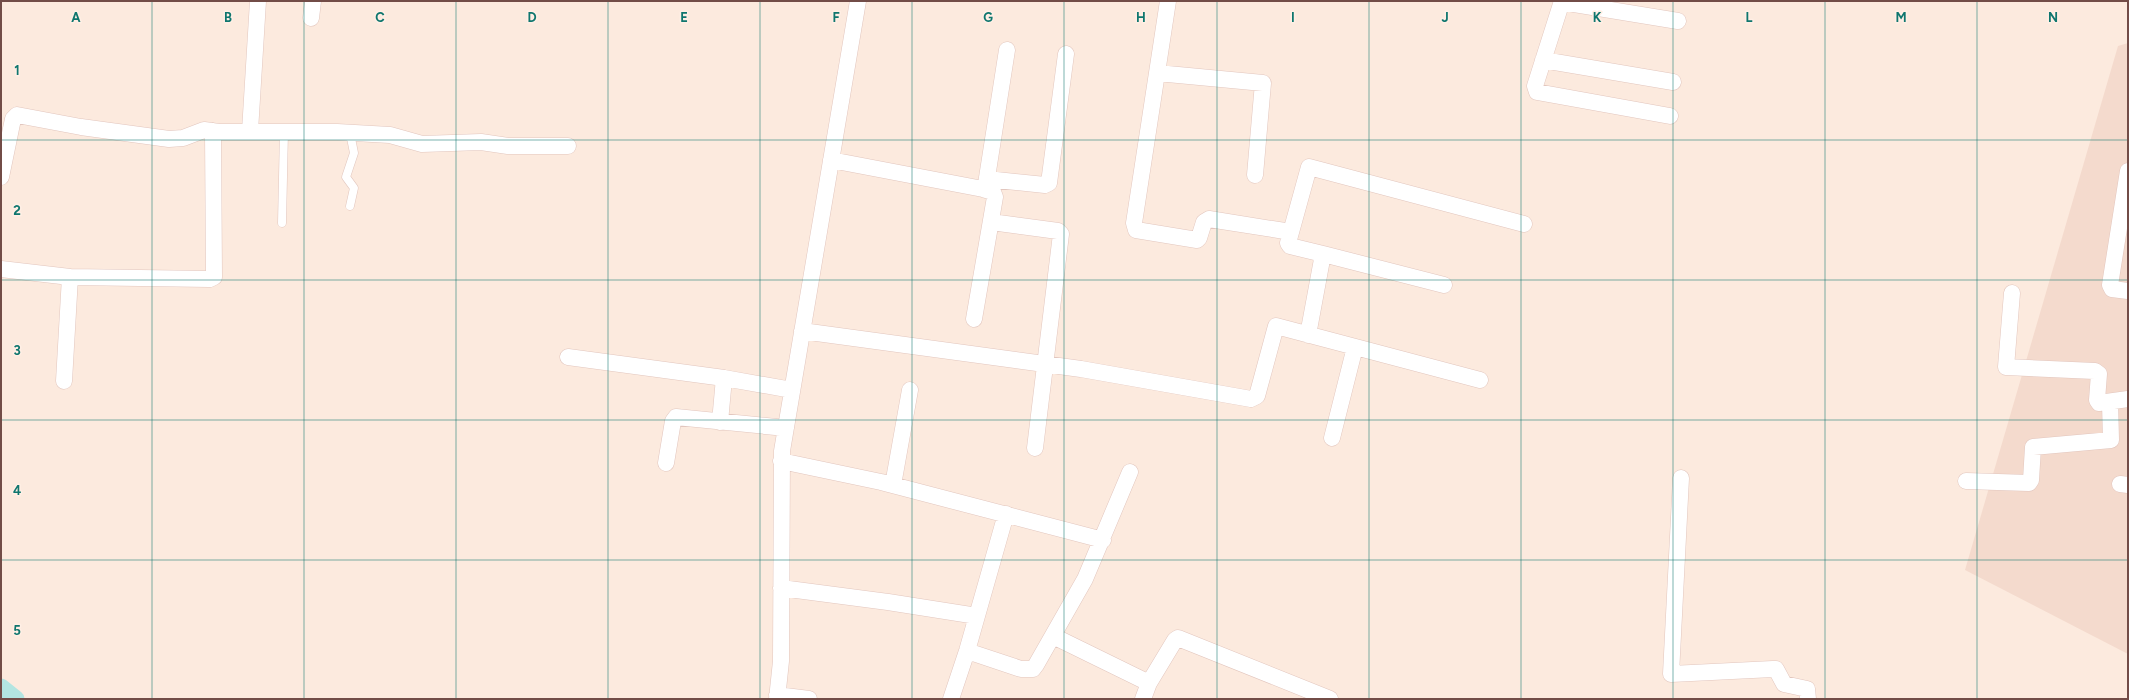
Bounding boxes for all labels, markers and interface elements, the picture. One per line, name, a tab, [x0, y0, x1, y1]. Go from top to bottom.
text: A	[71, 10, 81, 25]
text: B	[224, 10, 232, 25]
text: C	[375, 10, 385, 25]
text: D	[527, 10, 537, 25]
text: E	[680, 10, 688, 25]
text: F	[832, 10, 840, 25]
text: G	[983, 10, 993, 25]
text: H	[1136, 10, 1146, 25]
text: I	[1291, 10, 1295, 25]
text: J	[1441, 10, 1449, 25]
text: K	[1593, 10, 1602, 25]
text: L	[1746, 10, 1753, 25]
text: M	[1895, 10, 1907, 25]
text: N	[2048, 10, 2058, 25]
text: 1	[14, 63, 20, 78]
text: 2	[13, 203, 21, 218]
text: 3	[13, 343, 21, 358]
text: 4	[13, 483, 21, 498]
text: 5	[13, 623, 21, 638]

